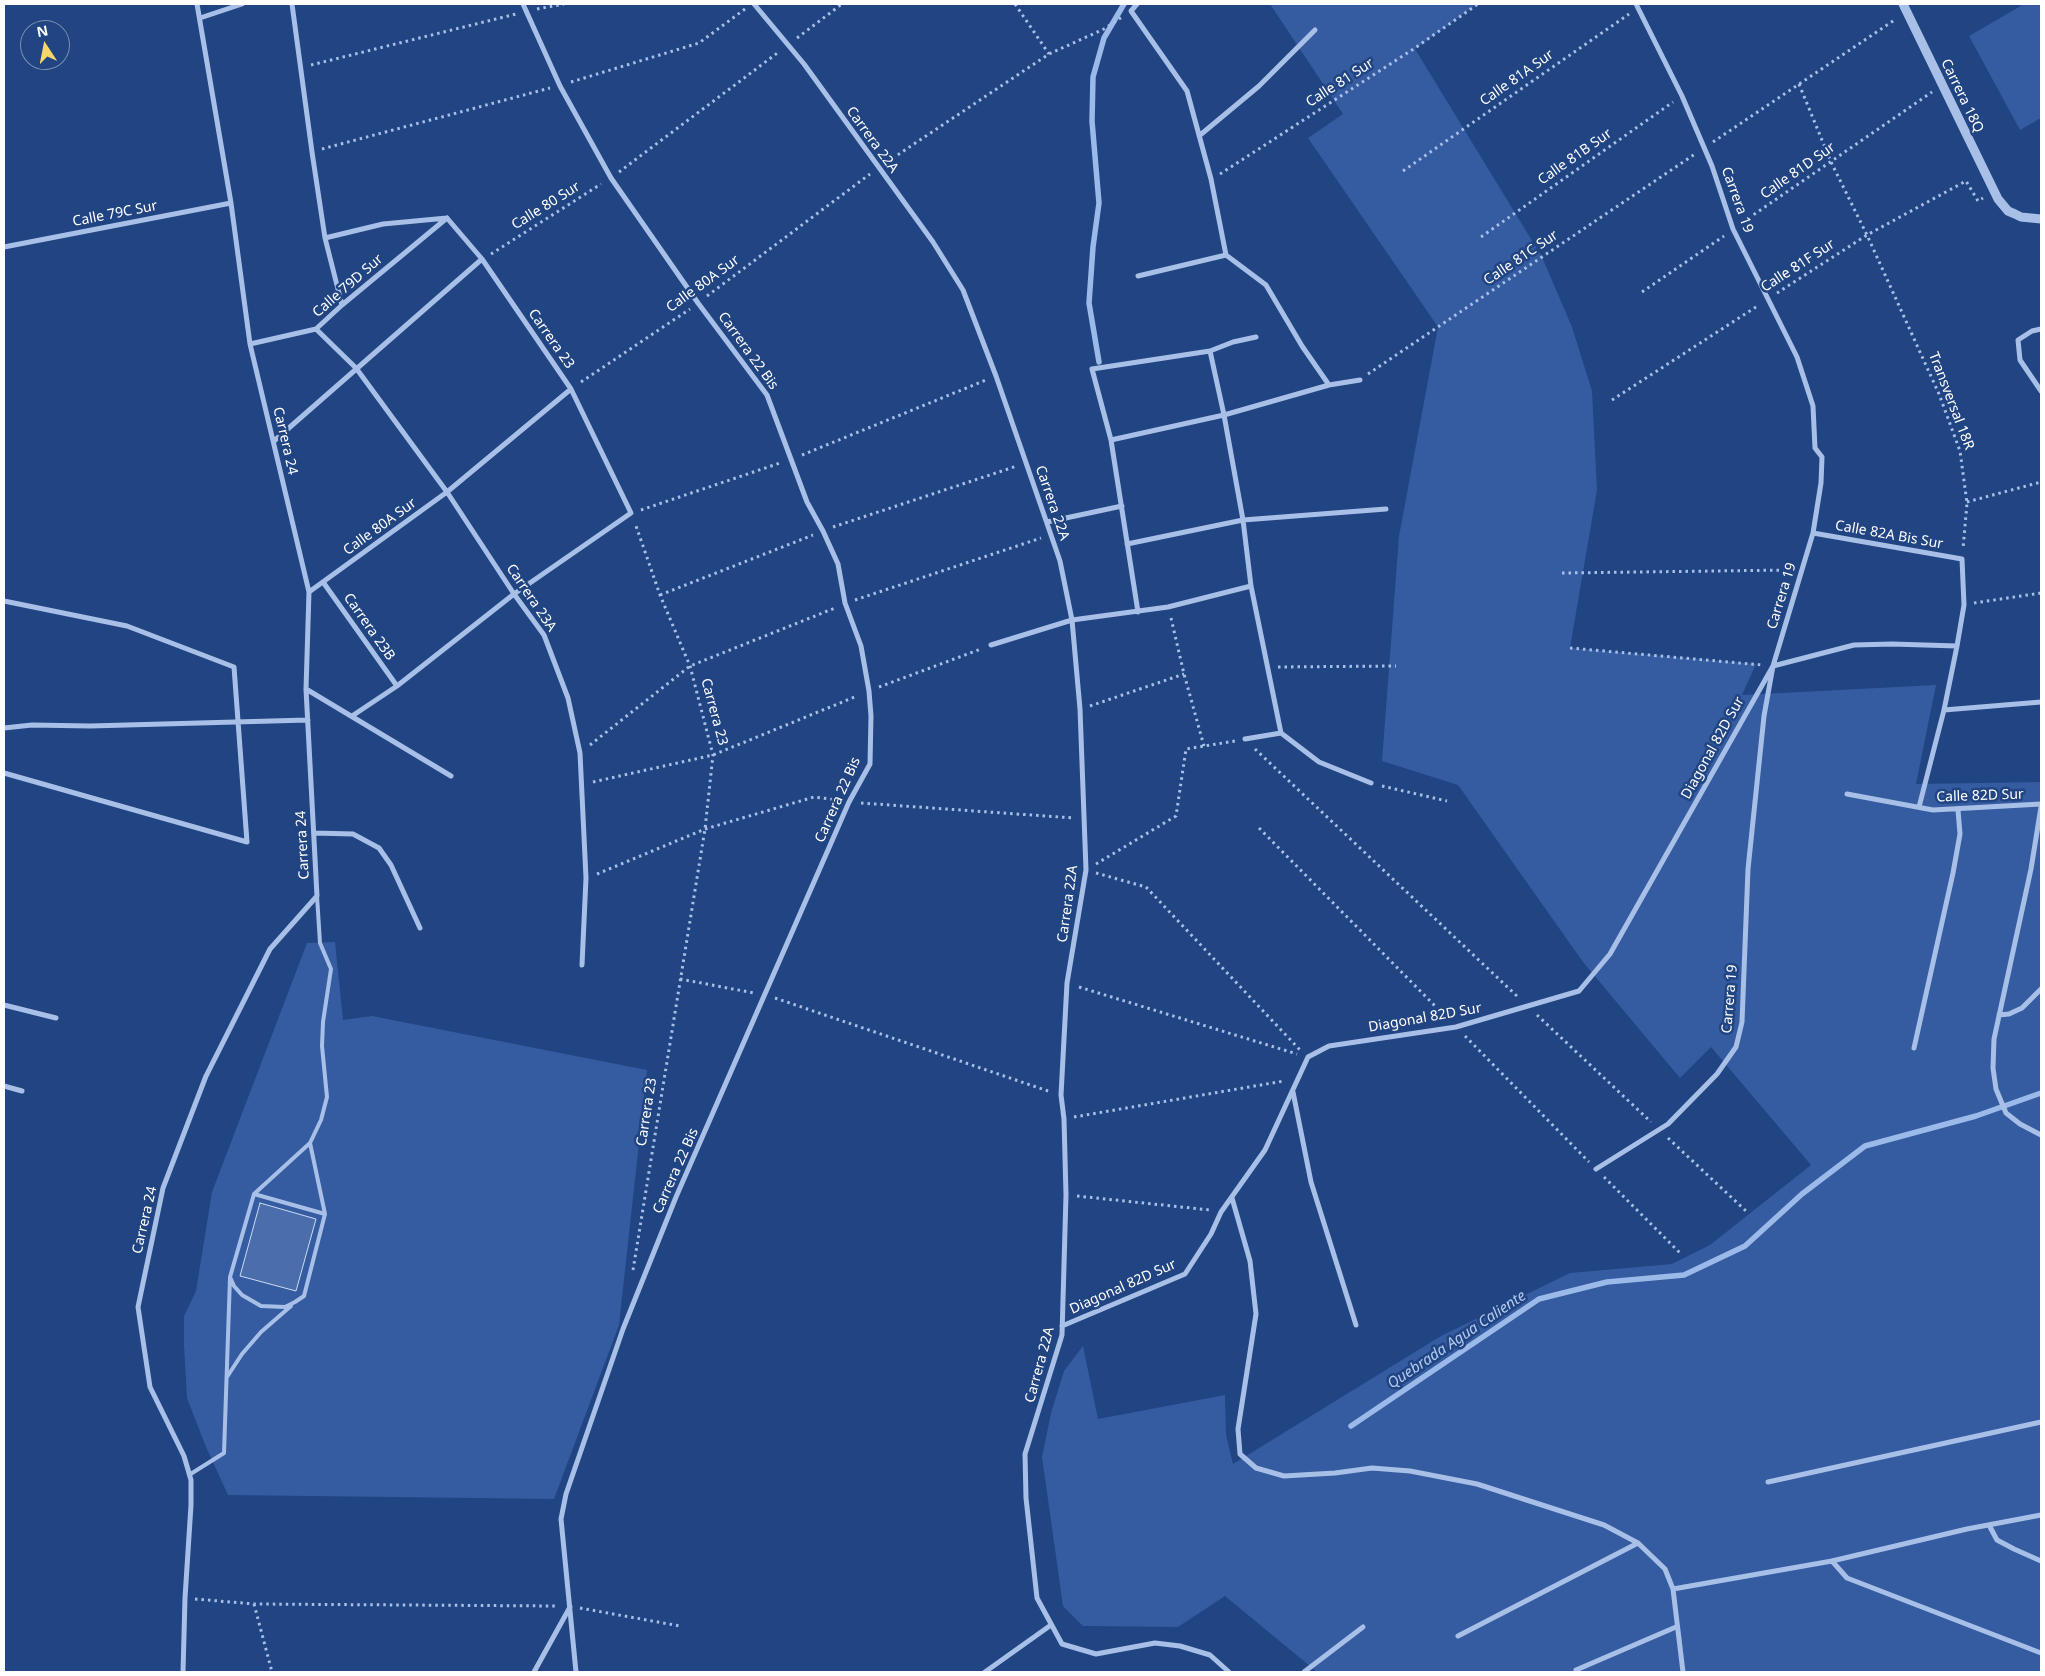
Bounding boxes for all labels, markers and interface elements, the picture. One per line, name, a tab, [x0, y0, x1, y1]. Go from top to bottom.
north arrow	[20, 20, 70, 70]
text: N	[35, 20, 50, 41]
street label: Calle 81A Sur	[1477, 46, 1557, 110]
street label: Calle 81 Sur	[1303, 55, 1377, 111]
street label: Carrera 18Q	[1937, 56, 1987, 136]
street label: Carrera 22A	[842, 104, 902, 176]
street label: Calle 81B Sur	[1535, 125, 1615, 189]
street label: Calle 81D Sur	[1757, 139, 1839, 203]
street label: Carrera 19	[1717, 165, 1757, 235]
street label: Calle 80 Sur	[509, 178, 583, 234]
street label: Calle 79C Sur	[71, 198, 159, 230]
street label: Calle 81C Sur	[1481, 227, 1561, 289]
street label: Calle 81F Sur	[1758, 236, 1838, 296]
street label: Calle 79D Sur	[309, 251, 387, 321]
street label: Calle 80A Sur	[663, 252, 743, 316]
street label: Carrera 23	[524, 306, 578, 372]
street label: Carrera 22 Bis	[714, 309, 782, 393]
street label: Transversal 18R	[1925, 350, 1977, 452]
street label: Carrera 24	[269, 406, 301, 476]
street label: Carrera 22A	[1031, 463, 1073, 543]
street label: Calle 80A Sur	[340, 495, 420, 559]
street label: Calle 82A Bis Sur	[1834, 517, 1944, 553]
street label: Carrera 23A	[502, 561, 560, 635]
street label: Carrera 19	[1764, 561, 1800, 631]
street label: Carrera 23B	[340, 590, 398, 664]
street label: Carrera 23	[697, 677, 731, 747]
street label: Diagonal 82D Sur	[1678, 694, 1748, 802]
street label: Carrera 22 Bis	[812, 755, 864, 845]
street label: Calle 82D Sur	[1936, 786, 2024, 806]
street label: Carrera 24	[293, 810, 313, 880]
street label: Carrera 22A	[1054, 864, 1082, 944]
street label: Carrera 19	[1719, 964, 1741, 1034]
street label: Diagonal 82D Sur	[1367, 1000, 1483, 1036]
street label: Carrera 23	[633, 1077, 661, 1147]
street label: Carrera 22 Bis	[650, 1126, 702, 1216]
street label: Carrera 24	[129, 1185, 161, 1255]
street label: Diagonal 82D Sur	[1067, 1256, 1179, 1318]
water label: Quebrada Agua Caliente	[1384, 1287, 1530, 1393]
street label: Carrera 22A	[1022, 1325, 1058, 1405]

